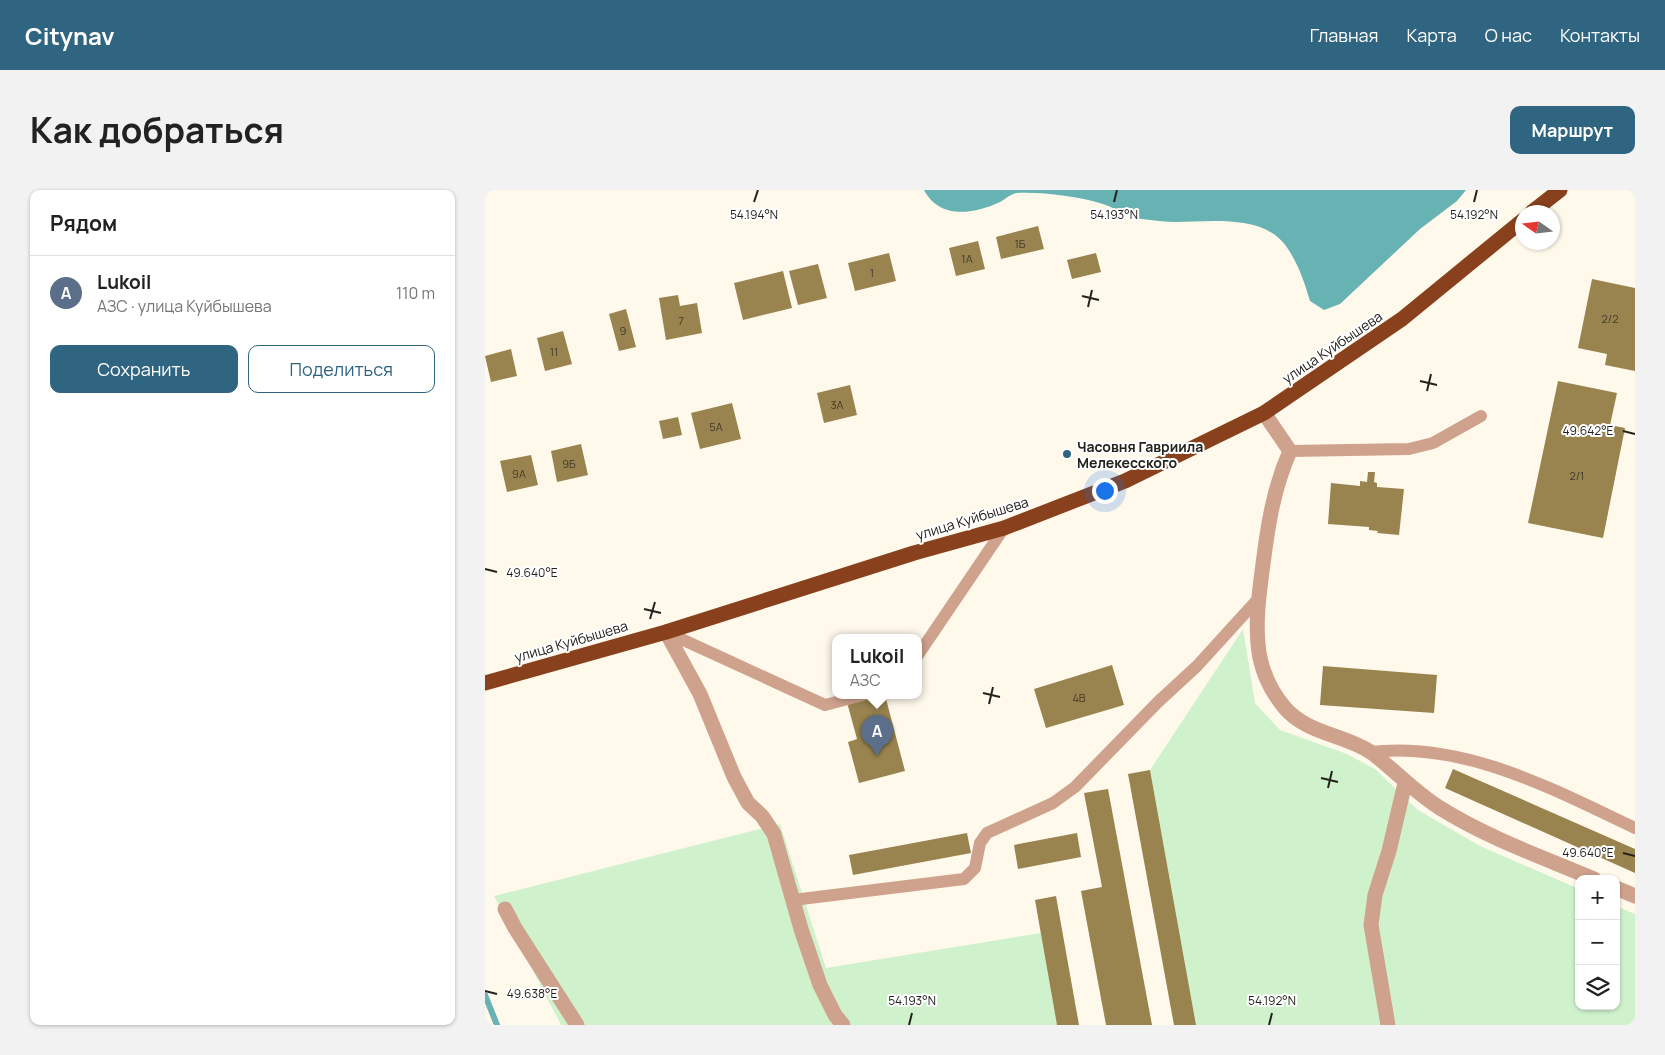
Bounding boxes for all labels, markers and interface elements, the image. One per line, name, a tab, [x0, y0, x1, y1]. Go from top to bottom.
text: Citynav	[25, 19, 115, 52]
text: Главная	[1310, 23, 1379, 47]
text: Карта	[1407, 23, 1457, 47]
text: О нас	[1485, 23, 1532, 47]
text: Контакты	[1560, 23, 1640, 47]
text: Как добраться	[30, 106, 284, 154]
button: Маршрут	[1510, 106, 1635, 154]
north arrow	[1515, 205, 1560, 250]
text: 54.194°N	[730, 206, 778, 223]
text: 54.193°N	[1090, 206, 1138, 223]
text: 54.192°N	[1450, 206, 1498, 223]
text: Рядом	[50, 209, 117, 237]
house number: 1Б	[1015, 236, 1026, 251]
house number: 1А	[961, 251, 973, 266]
house number: 1	[870, 265, 874, 280]
text: Lukoil	[97, 269, 151, 295]
text: A	[61, 282, 71, 304]
text: 110 m	[396, 282, 435, 304]
text: АЗС · улица Куйбышева	[97, 295, 272, 317]
street label: улица Куйбышева	[1278, 306, 1386, 388]
house number: 2/2	[1602, 311, 1618, 326]
house number: 7	[678, 313, 684, 328]
house number: 9	[620, 323, 627, 338]
house number: 11	[550, 344, 558, 359]
button: Сохранить	[50, 345, 238, 393]
button: Поделиться	[248, 345, 435, 393]
house number: 3А	[830, 397, 844, 412]
house number: 5А	[709, 419, 723, 434]
text: 49.642°E	[1563, 422, 1614, 439]
place label: Часовня Гавриила Мелекесского	[1077, 437, 1203, 472]
marker: Часовня Гавриила Мелекесского	[1061, 448, 1073, 460]
house number: 9Б	[562, 456, 576, 471]
house number: 9А	[512, 466, 526, 481]
house number: 2/1	[1570, 468, 1584, 483]
your location	[1092, 478, 1118, 504]
street label: улица Куйбышева	[913, 492, 1031, 544]
text: 49.640°E	[506, 564, 558, 581]
street label: улица Куйбышева	[512, 616, 630, 666]
popup	[832, 634, 922, 699]
text: Lukoil	[850, 643, 904, 669]
text: АЗС	[850, 669, 881, 691]
house number: 4В	[1072, 690, 1086, 705]
pin: A	[861, 715, 893, 756]
text: 49.640°E	[1562, 844, 1614, 861]
map controls	[1575, 875, 1620, 1010]
button: +	[1575, 875, 1620, 920]
button: −	[1575, 920, 1620, 965]
button: layers	[1575, 965, 1620, 1010]
text: 49.638°E	[507, 985, 557, 1002]
text: 54.193°N	[888, 992, 936, 1009]
text: 54.192°N	[1248, 992, 1296, 1009]

